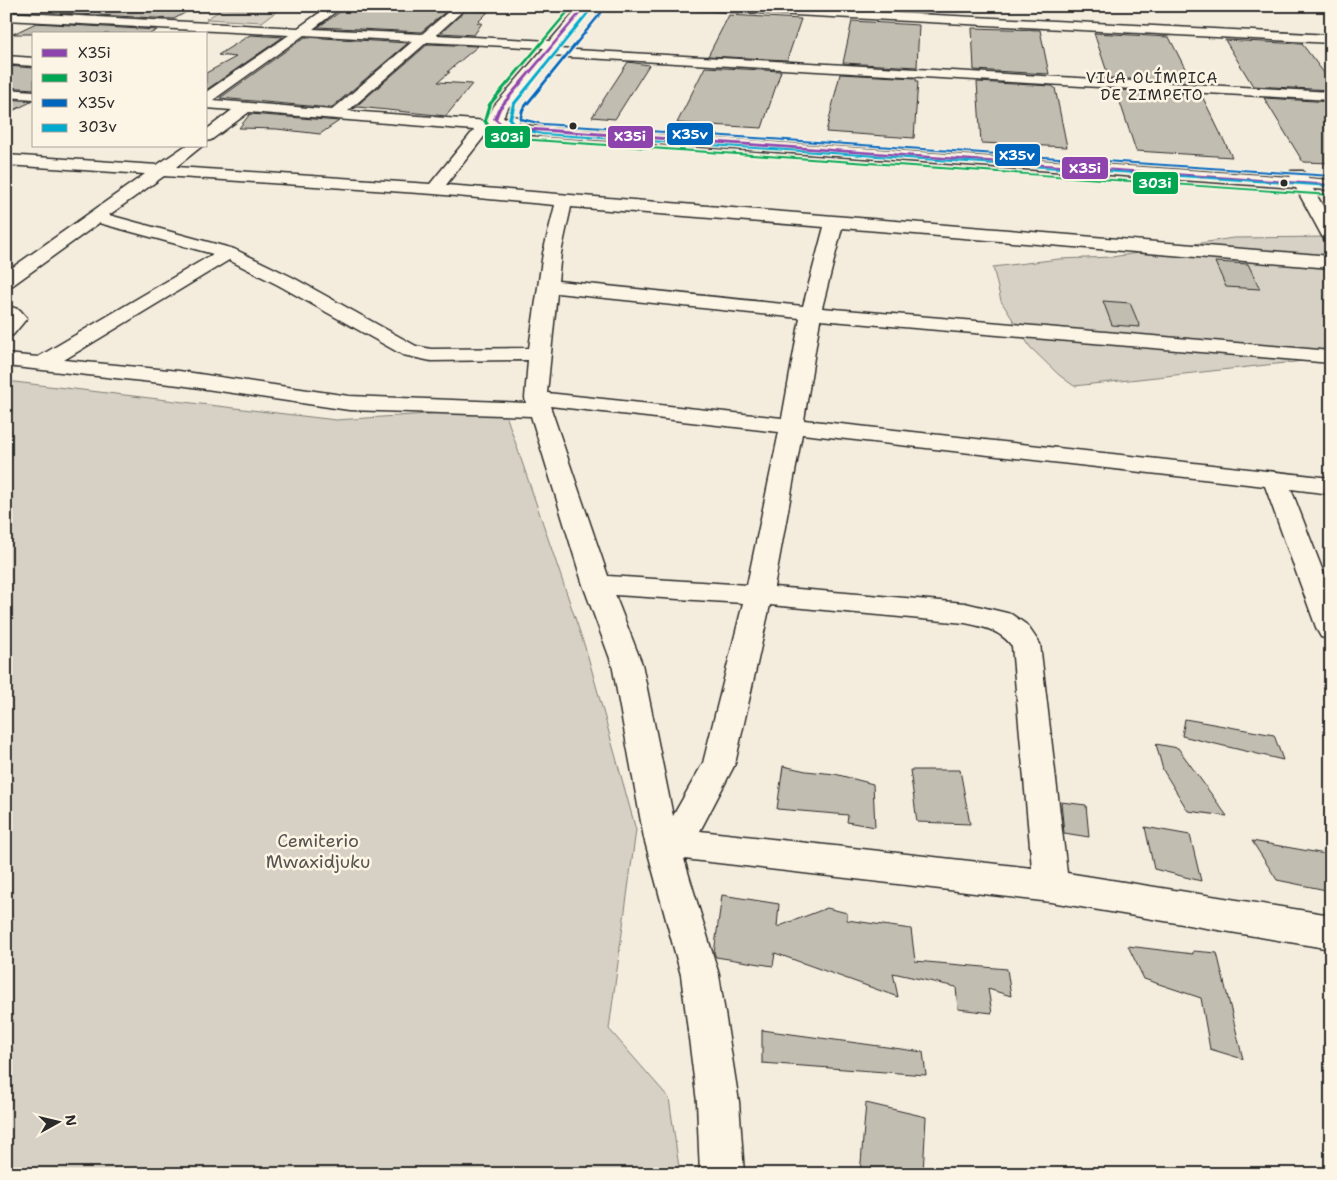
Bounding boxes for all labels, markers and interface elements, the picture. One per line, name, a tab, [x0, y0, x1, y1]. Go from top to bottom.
legend	[32, 32, 208, 148]
text: X35i	[78, 43, 111, 63]
text: 303i	[78, 67, 113, 87]
district label: VILA OLÍMPICA DE ZIMPETO	[1086, 67, 1218, 105]
text: X35v	[78, 93, 115, 113]
text: 303v	[78, 117, 117, 137]
unlabelled marker	[568, 121, 578, 131]
line badge: X35v	[666, 122, 714, 146]
line badge: 303i	[484, 125, 531, 149]
line badge: X35i	[607, 125, 654, 149]
text: X35v	[672, 125, 709, 143]
text: X35i	[614, 127, 646, 145]
text: 303i	[490, 128, 524, 146]
line badge: X35v	[994, 143, 1041, 167]
text: X35v	[999, 146, 1036, 164]
line badge: X35i	[1061, 156, 1109, 180]
text: X35i	[1069, 159, 1101, 177]
line badge: 303i	[1132, 171, 1179, 195]
text: 303i	[1138, 174, 1172, 192]
unlabelled marker	[1279, 178, 1289, 188]
park label: Cemiterio Mwaxidjuku	[266, 829, 370, 874]
north arrow	[32, 1098, 82, 1148]
text: N	[61, 1113, 81, 1127]

